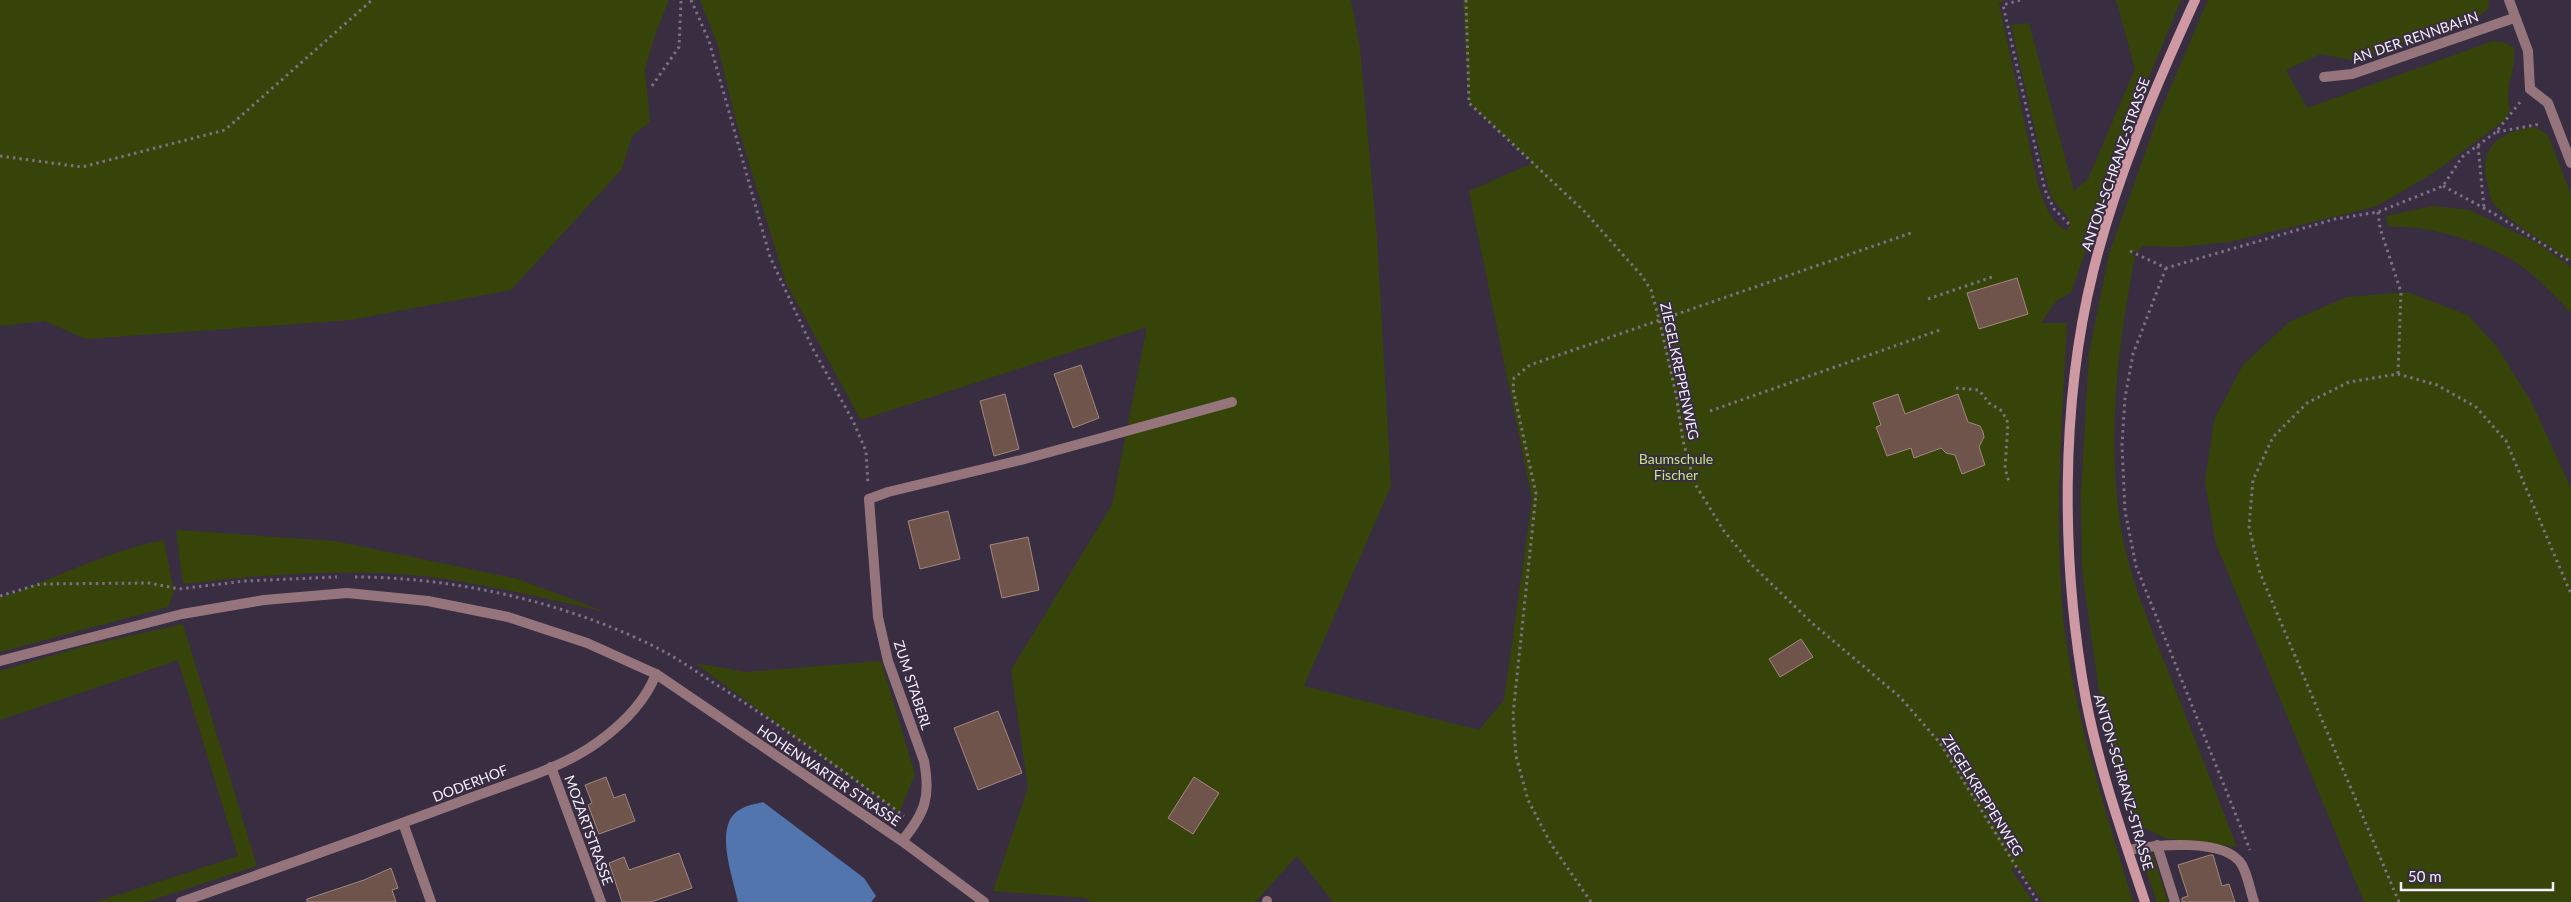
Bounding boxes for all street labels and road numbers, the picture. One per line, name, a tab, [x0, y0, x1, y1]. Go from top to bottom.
street label: AN DER RENNBAHN	[2349, 7, 2481, 67]
street label: ANTON-SCHRANZ-STRASSE	[2077, 75, 2153, 253]
street label: ZIEGELKREPPENWEG	[1657, 301, 1703, 441]
street label: ZUM STABERL	[891, 638, 935, 732]
street label: ANTON-SCHRANZ-STRASSE	[2091, 692, 2157, 872]
street label: HOHENWARTER STRASSE	[754, 721, 904, 829]
street label: ZIEGELKREPPENWEG	[1939, 731, 2027, 859]
street label: DODERHOF	[430, 761, 510, 805]
street label: MOZARTSTRASSE	[561, 773, 617, 887]

